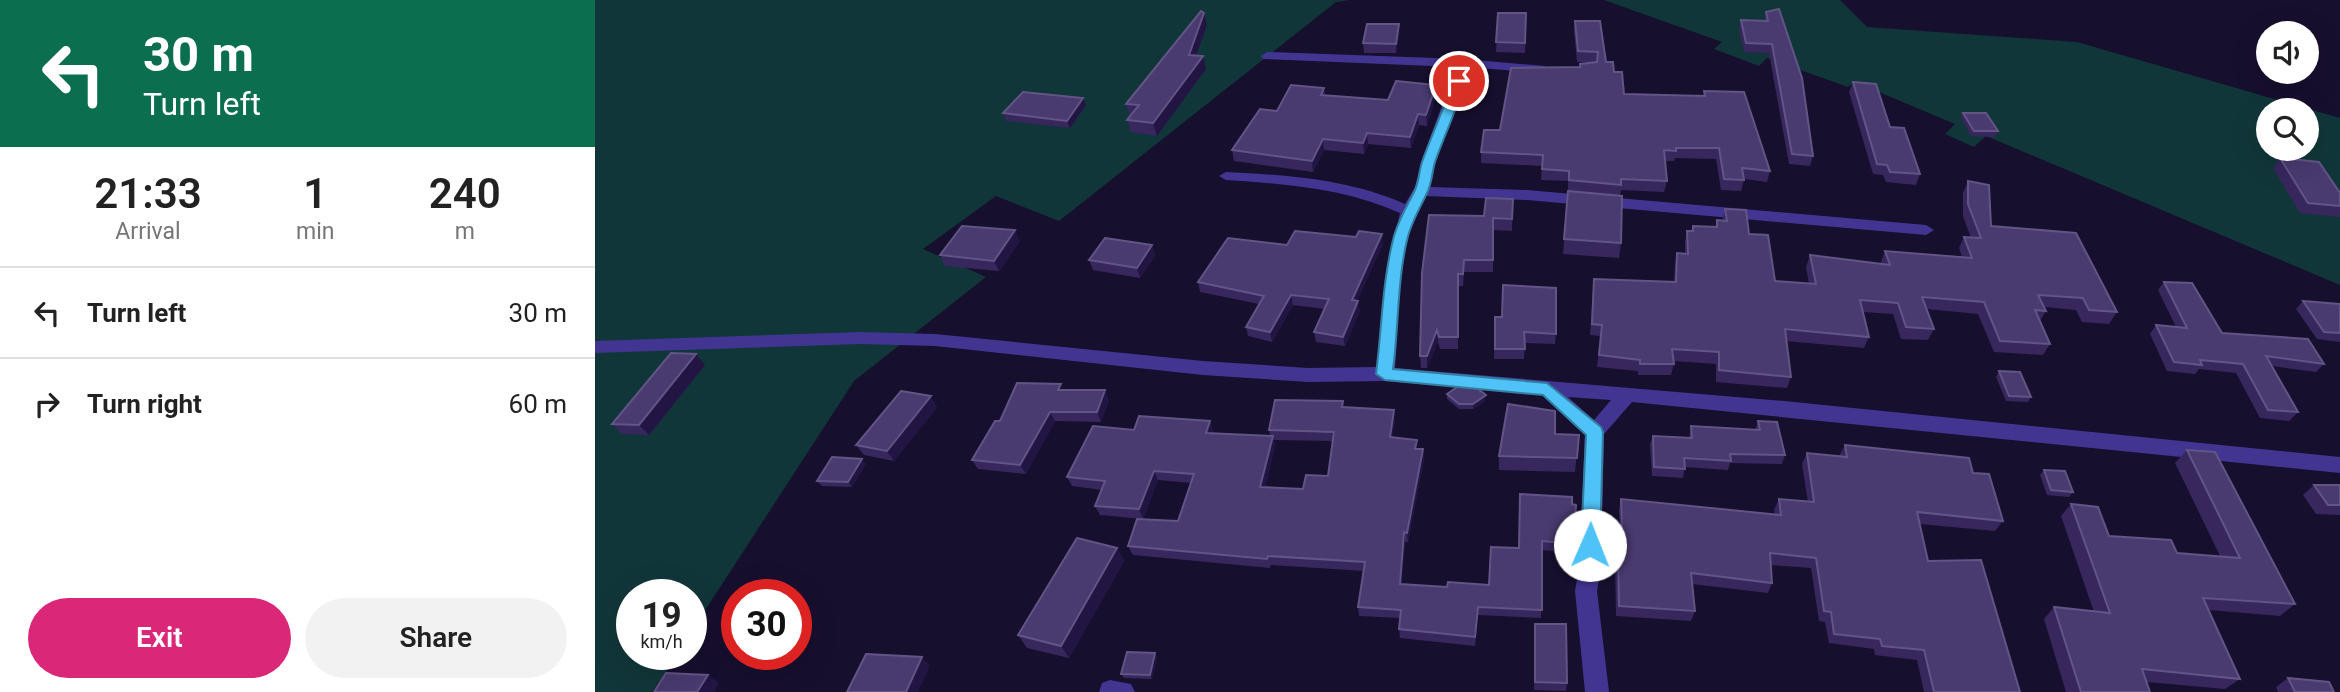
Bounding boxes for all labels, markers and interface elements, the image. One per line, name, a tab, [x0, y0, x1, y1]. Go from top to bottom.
map controls	[2256, 21, 2319, 161]
button: sound	[2256, 21, 2319, 84]
text: 30 m	[143, 26, 254, 83]
icon: left	[28, 28, 119, 119]
pin	[1429, 51, 1489, 111]
icon: arrive	[1440, 62, 1478, 100]
text: Turn left	[143, 85, 261, 123]
button: search	[2256, 98, 2319, 161]
text: 21:33	[94, 169, 202, 218]
text: 1	[303, 169, 327, 218]
text: 240	[429, 169, 501, 218]
text: Arrival	[115, 218, 181, 245]
text: min	[296, 218, 334, 245]
text: m	[455, 218, 475, 245]
icon: left	[28, 294, 66, 332]
text: Turn left	[87, 298, 186, 328]
text: 30 m	[509, 298, 567, 328]
icon: right	[28, 385, 66, 423]
text: Turn right	[87, 389, 202, 419]
text: 60 m	[509, 389, 567, 419]
position arrow	[1553, 508, 1627, 582]
speed limit sign: 30	[721, 579, 812, 670]
text: 19	[641, 595, 682, 636]
button: Exit	[28, 598, 291, 678]
button: Share	[305, 598, 567, 678]
text: km/h	[640, 631, 683, 652]

